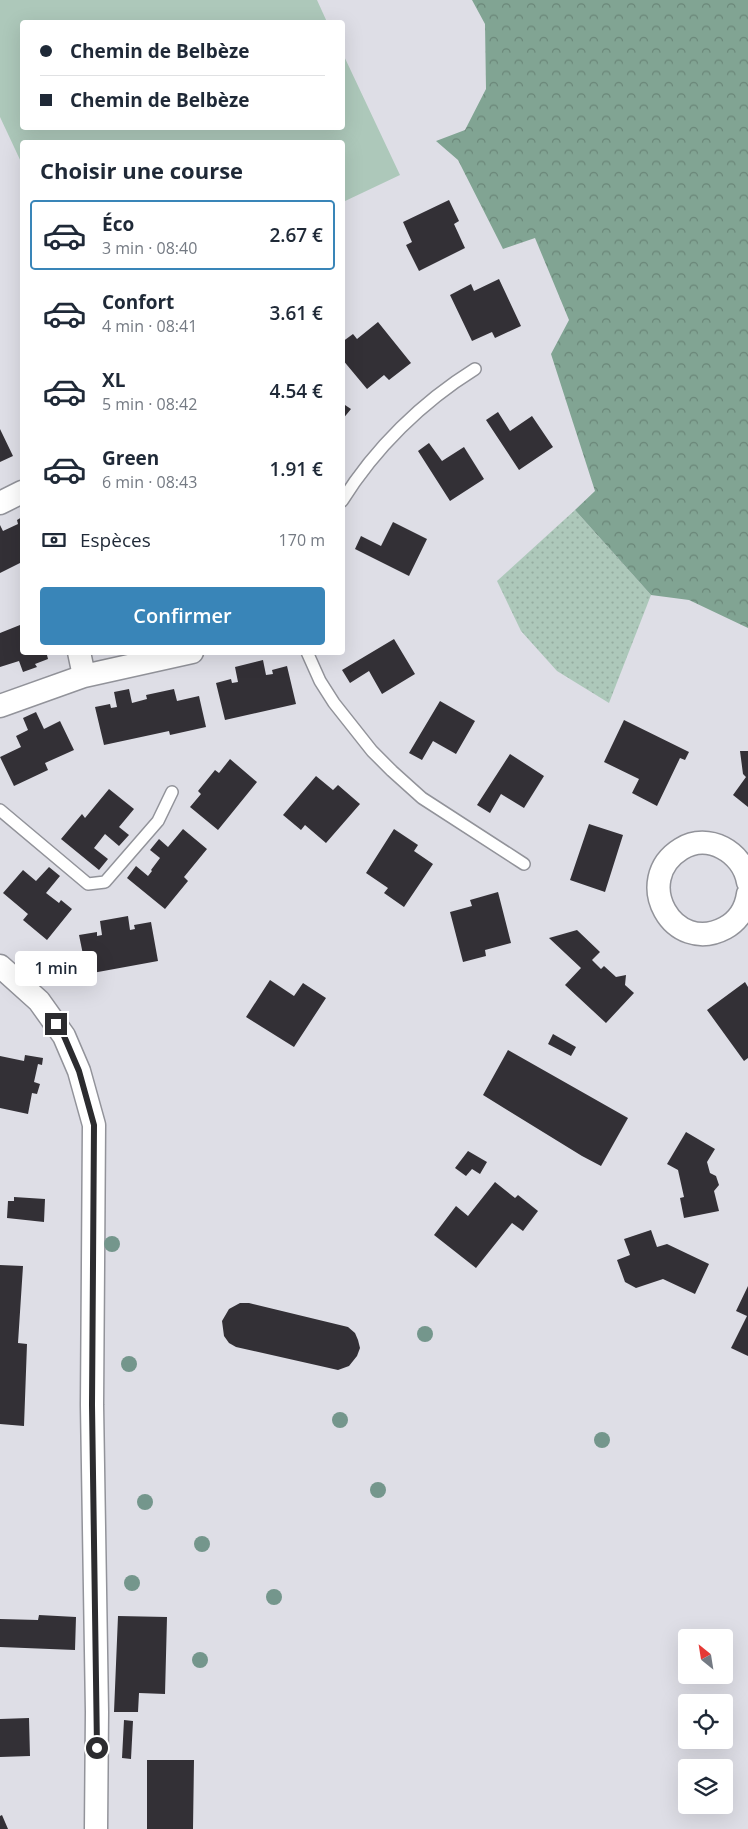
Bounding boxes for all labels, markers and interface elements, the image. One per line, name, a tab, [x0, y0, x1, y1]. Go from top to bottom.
text: Chemin de Belbèze	[70, 38, 249, 64]
text: Chemin de Belbèze	[70, 87, 249, 113]
text: Choisir une course	[40, 155, 243, 185]
text: Éco	[102, 211, 134, 237]
icon: car	[42, 213, 87, 258]
text: 2.67 €	[269, 222, 323, 248]
text: 3 min · 08:40	[102, 237, 197, 259]
text: Confort	[102, 289, 174, 315]
icon: car	[42, 291, 87, 336]
text: 3.61 €	[269, 300, 323, 326]
text: 4 min · 08:41	[102, 315, 197, 337]
text: XL	[102, 367, 125, 393]
icon: car	[42, 369, 87, 414]
text: 4.54 €	[269, 378, 323, 404]
text: 5 min · 08:42	[102, 393, 197, 415]
text: Green	[102, 445, 159, 471]
icon: car	[42, 447, 87, 492]
text: 1.91 €	[269, 456, 323, 482]
text: 6 min · 08:43	[102, 471, 197, 493]
icon: cash	[40, 526, 68, 554]
text: Espèces	[80, 527, 151, 553]
text: 170 m	[279, 529, 325, 551]
button: Confirmer	[40, 587, 325, 645]
callout: 1 min	[15, 952, 97, 986]
text: 1 min	[34, 957, 78, 979]
route end	[45, 1013, 67, 1035]
north arrow	[678, 1629, 732, 1684]
map controls	[678, 1629, 733, 1814]
button: locate	[678, 1694, 733, 1749]
route start	[86, 1737, 108, 1759]
button: layers	[678, 1759, 733, 1814]

